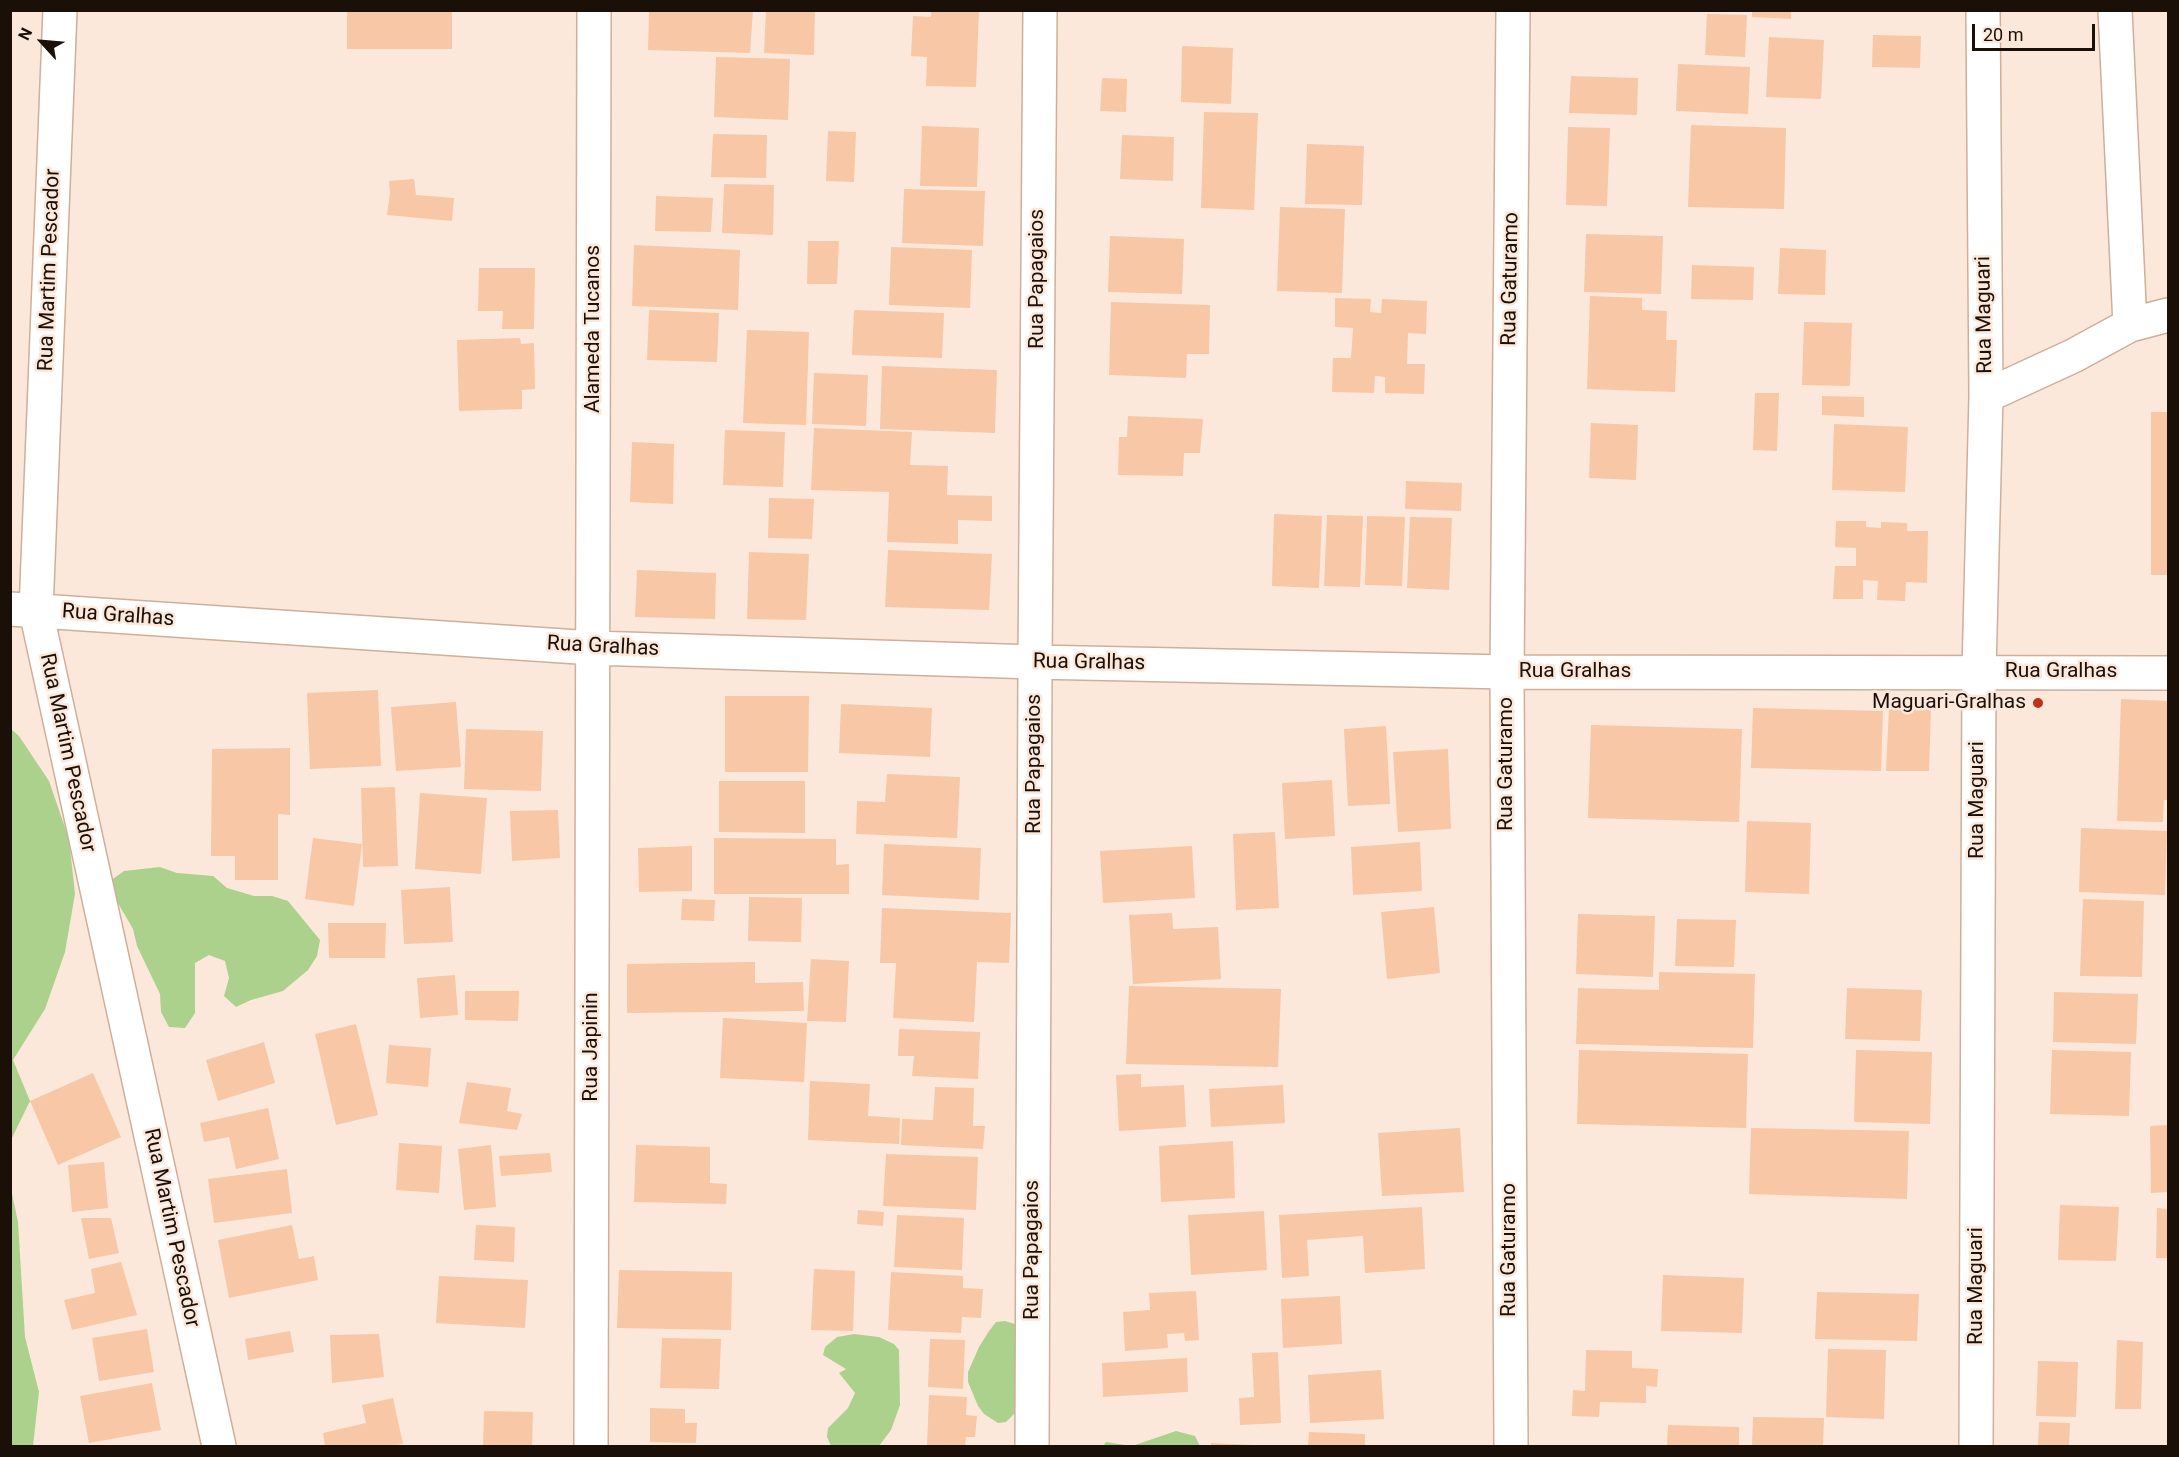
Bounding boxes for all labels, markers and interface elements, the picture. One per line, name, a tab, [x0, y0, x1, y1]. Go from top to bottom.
north arrow	[12, 12, 72, 72]
scale bar	[1975, 12, 2098, 50]
text: 20 m	[1983, 24, 2023, 45]
text: N	[14, 25, 36, 43]
street label: Rua Martim Pescador	[34, 168, 66, 372]
street label: Rua Papagaios	[1025, 209, 1051, 349]
street label: Rua Gaturamo	[1497, 212, 1525, 346]
street label: Alameda Tucanos	[581, 245, 607, 413]
street label: Rua Maguari	[1971, 256, 1999, 374]
street label: Rua Gralhas	[61, 600, 175, 632]
street label: Rua Gralhas	[546, 631, 660, 663]
street label: Rua Gralhas	[1033, 649, 1145, 677]
street label: Rua Martim Pescador	[34, 651, 100, 855]
street label: Rua Gralhas	[1519, 659, 1631, 685]
street label: Rua Gralhas	[2005, 659, 2117, 685]
place label: Maguari-Gralhas	[1872, 690, 2026, 716]
street label: Rua Papagaios	[1022, 694, 1048, 834]
marker: Maguari-Gralhas	[2031, 696, 2045, 710]
street label: Rua Gaturamo	[1494, 697, 1520, 831]
street label: Rua Maguari	[1965, 741, 1991, 859]
street label: Rua Japinin	[579, 992, 605, 1102]
street label: Rua Martim Pescador	[138, 1126, 204, 1330]
street label: Rua Papagaios	[1020, 1180, 1046, 1320]
street label: Rua Gaturamo	[1497, 1183, 1523, 1317]
street label: Rua Maguari	[1964, 1227, 1990, 1345]

